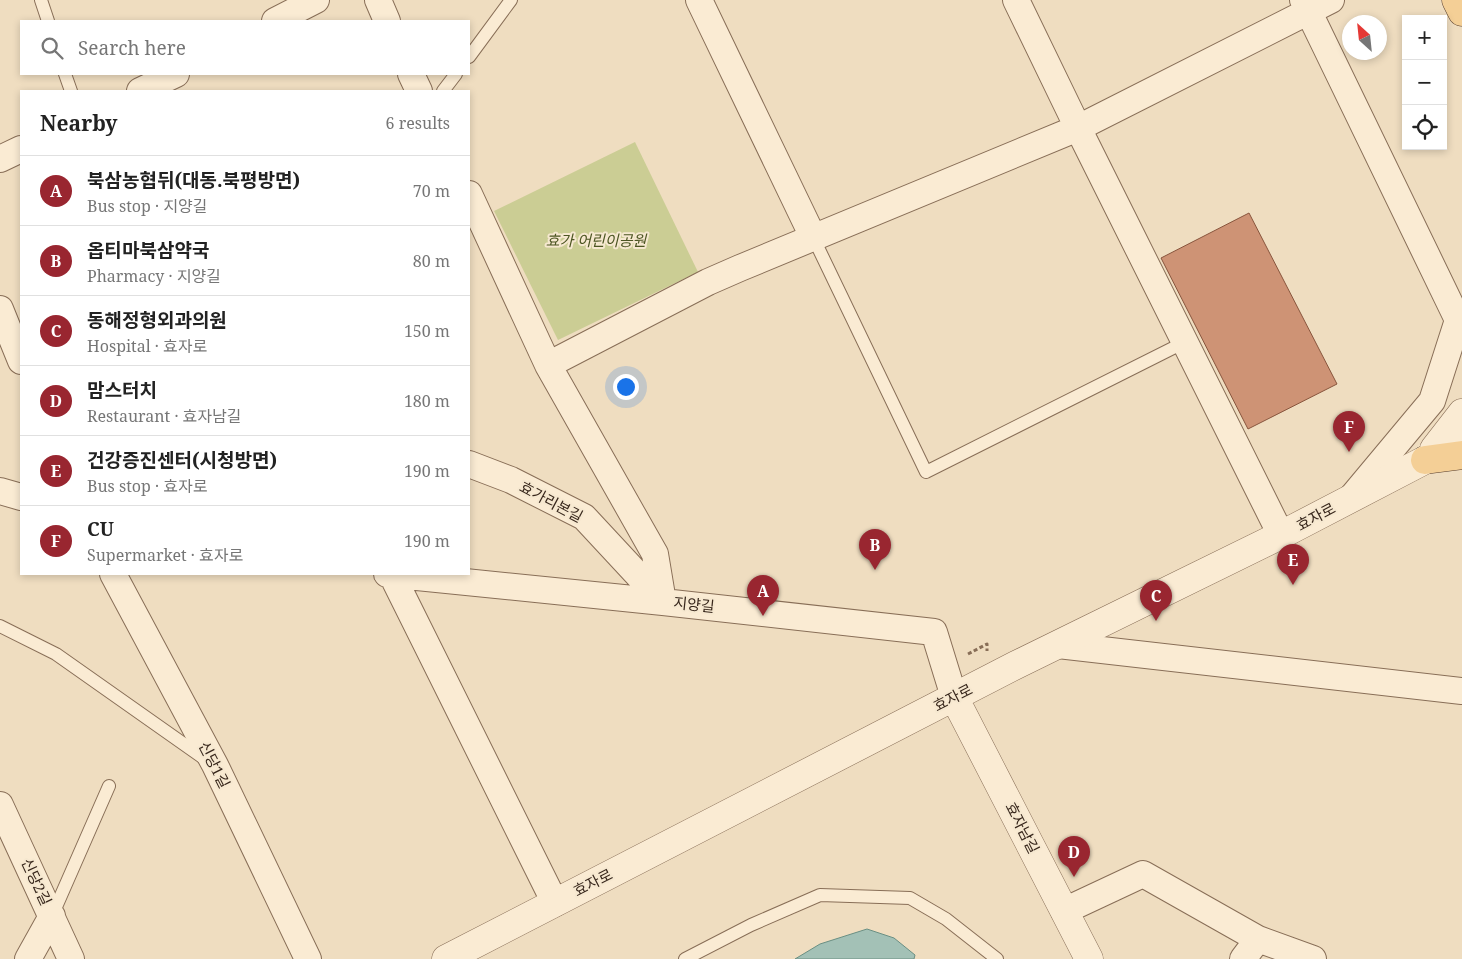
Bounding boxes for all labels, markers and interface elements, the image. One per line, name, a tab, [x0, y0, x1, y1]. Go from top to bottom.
north arrow	[1342, 15, 1387, 60]
map controls	[1402, 15, 1447, 150]
button: +	[1402, 15, 1447, 60]
search box	[20, 20, 470, 75]
icon: search	[38, 34, 66, 62]
text: Search here	[78, 35, 186, 61]
button: −	[1402, 60, 1447, 105]
button: locate	[1402, 105, 1447, 150]
text: Nearby	[40, 109, 118, 137]
text: 6 results	[386, 112, 450, 134]
text: 북삼농협뒤(대동.북평방면)	[87, 167, 300, 193]
text: A	[50, 180, 62, 202]
text: 70 m	[413, 180, 450, 202]
text: Bus stop · 지양길	[87, 195, 207, 217]
park label: 효가 어린이공원	[546, 230, 647, 250]
text: 옵티마북삼약국	[87, 237, 209, 263]
text: B	[51, 250, 61, 272]
text: 80 m	[413, 250, 450, 272]
text: Pharmacy · 지양길	[87, 265, 221, 287]
text: 동해정형외과의원	[87, 307, 227, 333]
text: C	[51, 320, 61, 342]
text: 150 m	[404, 320, 450, 342]
text: Hospital · 효자로	[87, 335, 207, 357]
your location	[613, 374, 639, 400]
text: 맘스터치	[87, 377, 157, 403]
text: D	[50, 390, 62, 412]
text: 180 m	[404, 390, 450, 412]
text: Restaurant · 효자남길	[87, 405, 241, 427]
pin: F	[1333, 411, 1365, 452]
text: 건강증진센터(시청방면)	[87, 447, 277, 473]
text: E	[51, 460, 61, 482]
text: 190 m	[404, 460, 450, 482]
text: Bus stop · 효자로	[87, 475, 207, 497]
street label: 효가리본길	[516, 476, 587, 526]
street label: 효자로	[1293, 498, 1339, 535]
text: CU	[87, 516, 114, 542]
pin: B	[859, 529, 891, 570]
text: F	[51, 530, 61, 552]
text: 190 m	[404, 530, 450, 552]
text: Supermarket · 효자로	[87, 544, 243, 566]
pin: E	[1277, 544, 1309, 585]
pin: A	[747, 575, 779, 616]
pin: C	[1140, 580, 1172, 621]
street label: 지양길	[672, 592, 716, 616]
street label: 효자로	[930, 679, 976, 715]
street label: 신당1길	[195, 738, 235, 791]
street label: 효자남길	[1001, 798, 1044, 857]
pin: D	[1058, 836, 1090, 877]
street label: 신당2길	[17, 855, 56, 908]
street label: 효자로	[570, 864, 616, 900]

